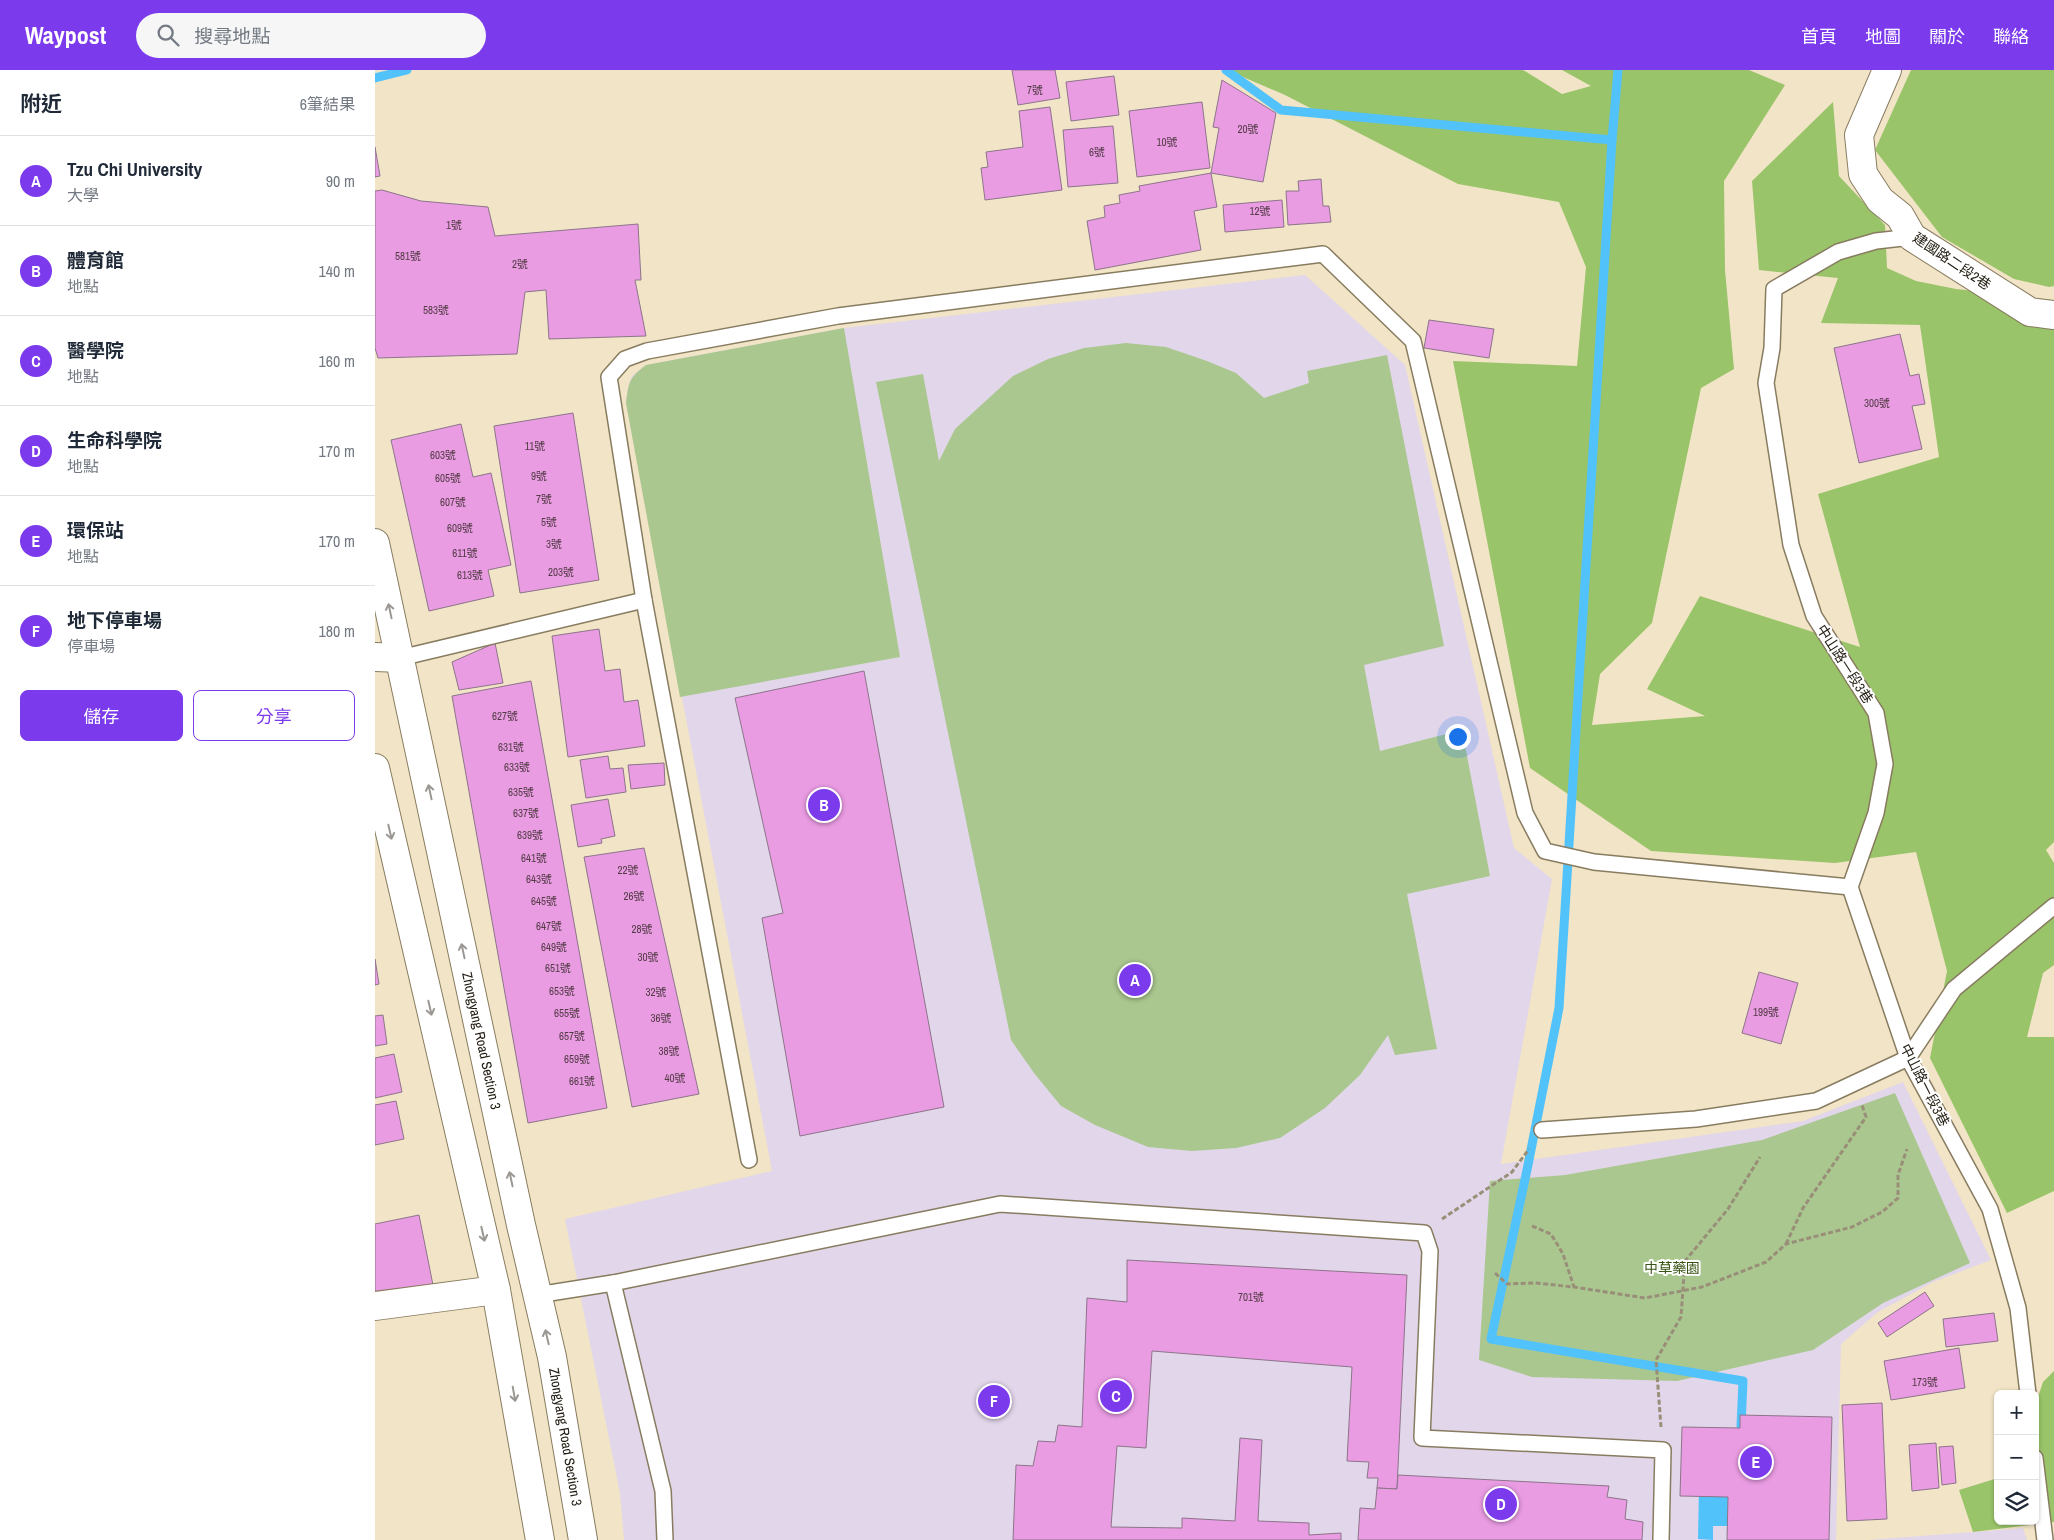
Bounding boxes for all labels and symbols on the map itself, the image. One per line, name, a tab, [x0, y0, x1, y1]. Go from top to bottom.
house number: 7號	[1027, 83, 1043, 97]
house number: 20號	[1237, 122, 1259, 136]
house number: 10號	[1156, 135, 1178, 149]
house number: 6號	[1089, 145, 1105, 159]
house number: 12號	[1249, 204, 1271, 218]
house number: 1號	[446, 218, 462, 232]
street label: 建國路二段2巷	[1909, 228, 1995, 294]
house number: 581號	[395, 249, 421, 263]
house number: 2號	[512, 257, 528, 271]
house number: 583號	[423, 303, 449, 317]
house number: 300號	[1864, 396, 1890, 410]
house number: 11號	[525, 439, 545, 453]
house number: 603號	[430, 448, 456, 462]
house number: 9號	[531, 469, 547, 483]
house number: 605號	[435, 471, 461, 485]
house number: 7號	[536, 492, 552, 506]
house number: 607號	[440, 495, 466, 509]
house number: 5號	[541, 515, 557, 529]
house number: 609號	[447, 521, 473, 535]
house number: 3號	[546, 537, 562, 551]
house number: 611號	[452, 546, 478, 560]
house number: 203號	[548, 565, 574, 579]
house number: 613號	[457, 568, 483, 582]
one-way arrow	[385, 603, 394, 619]
street label: 中山路一段3巷	[1813, 621, 1877, 707]
house number: 627號	[492, 709, 518, 723]
your location	[1445, 724, 1471, 750]
house number: 631號	[498, 740, 524, 754]
house number: 633號	[504, 760, 530, 774]
one-way arrow	[424, 784, 434, 800]
house number: 635號	[508, 785, 534, 799]
pin: B	[808, 786, 840, 824]
house number: 637號	[513, 806, 539, 820]
one-way arrow	[386, 824, 395, 840]
house number: 639號	[517, 828, 543, 842]
house number: 641號	[521, 851, 547, 865]
house number: 22號	[617, 863, 639, 877]
house number: 643號	[526, 872, 552, 886]
house number: 26號	[623, 889, 645, 903]
house number: 645號	[531, 894, 557, 908]
house number: 647號	[536, 919, 562, 933]
house number: 28號	[631, 922, 653, 936]
house number: 649號	[541, 940, 567, 954]
one-way arrow	[458, 943, 467, 959]
house number: 30號	[637, 950, 659, 964]
house number: 651號	[545, 961, 571, 975]
pin: A	[1119, 961, 1151, 999]
street label: Zhongyang Road Section 3	[458, 970, 505, 1111]
house number: 653號	[549, 984, 575, 998]
house number: 32號	[645, 985, 667, 999]
one-way arrow	[426, 999, 435, 1015]
house number: 199號	[1753, 1005, 1779, 1019]
house number: 655號	[554, 1006, 580, 1020]
house number: 36號	[650, 1011, 672, 1025]
house number: 657號	[559, 1029, 585, 1043]
street label: 中山路一段3巷	[1896, 1041, 1954, 1129]
house number: 38號	[658, 1044, 680, 1058]
house number: 659號	[564, 1052, 590, 1066]
house number: 40號	[664, 1071, 686, 1085]
house number: 661號	[569, 1074, 595, 1088]
one-way arrow	[506, 1171, 515, 1187]
one-way arrow	[479, 1226, 488, 1242]
park label: 中草藥園	[1644, 1259, 1700, 1277]
house number: 701號	[1238, 1290, 1264, 1304]
one-way arrow	[542, 1329, 551, 1345]
street label: Zhongyang Road Section 3	[545, 1366, 586, 1507]
house number: 173號	[1912, 1375, 1938, 1389]
pin: C	[1100, 1377, 1132, 1415]
pin: F	[978, 1382, 1010, 1420]
one-way arrow	[510, 1385, 520, 1401]
pin: E	[1740, 1443, 1772, 1481]
pin: D	[1485, 1485, 1517, 1523]

